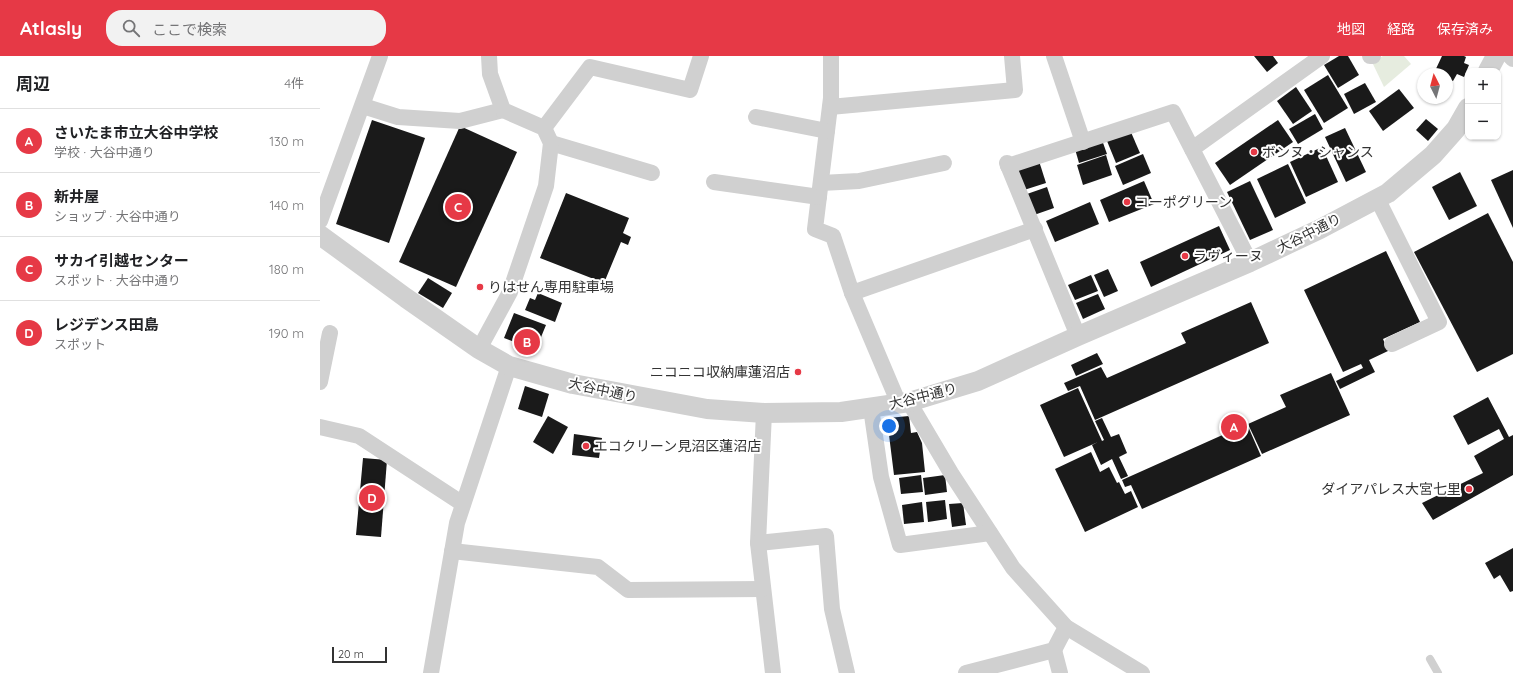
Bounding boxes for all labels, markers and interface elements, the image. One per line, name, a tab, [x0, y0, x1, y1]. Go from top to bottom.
search box	[106, 10, 386, 46]
text: Atlasly	[20, 16, 82, 40]
icon: search	[120, 17, 142, 39]
text: ここで検索	[152, 20, 227, 39]
text: 地図	[1337, 20, 1365, 38]
text: 経路	[1387, 20, 1415, 38]
text: 保存済み	[1437, 20, 1493, 38]
north arrow	[1417, 68, 1453, 104]
map controls	[1465, 68, 1501, 140]
button: +	[1465, 68, 1501, 104]
text: 周辺	[16, 73, 50, 94]
text: 4件	[284, 75, 304, 91]
button: −	[1465, 104, 1501, 140]
text: さいたま市立大谷中学校	[54, 123, 219, 142]
text: A	[25, 133, 33, 149]
text: 130 m	[269, 133, 304, 149]
place label: ボンヌ・シャンス	[1262, 143, 1374, 161]
text: 学校 · 大谷中通り	[54, 144, 155, 160]
marker: ボンヌ・シャンス	[1249, 147, 1259, 157]
text: 新井屋	[54, 187, 99, 206]
pin: C	[445, 192, 471, 222]
place label: コーポグリーン	[1135, 193, 1232, 211]
text: B	[25, 197, 33, 213]
text: 140 m	[269, 197, 304, 213]
marker: コーポグリーン	[1122, 197, 1132, 207]
text: ショップ · 大谷中通り	[54, 208, 181, 224]
street label: 大谷中通り	[1274, 209, 1344, 257]
place label: ラヴィーヌ	[1193, 247, 1263, 265]
text: サカイ引越センター	[54, 251, 189, 270]
marker: ラヴィーヌ	[1180, 251, 1190, 261]
text: C	[25, 261, 33, 277]
text: 180 m	[269, 261, 304, 277]
text: スポット · 大谷中通り	[54, 272, 181, 288]
place label: りはせん専用駐車場	[488, 278, 614, 296]
marker: りはせん専用駐車場	[475, 282, 485, 292]
text: レジデンス田島	[54, 315, 159, 334]
text: D	[24, 325, 34, 341]
text: 190 m	[269, 325, 304, 341]
pin: B	[514, 327, 540, 357]
text: スポット	[54, 336, 106, 352]
place label: ニコニコ収納庫蓮沼店	[650, 363, 790, 381]
marker: ニコニコ収納庫蓮沼店	[793, 367, 803, 377]
street label: 大谷中通り	[567, 374, 639, 406]
street label: 大谷中通り	[887, 379, 959, 413]
pin: A	[1221, 412, 1247, 442]
your location	[879, 416, 899, 436]
place label: エコクリーン見沼区蓮沼店	[594, 437, 761, 455]
marker: エコクリーン見沼区蓮沼店	[581, 441, 591, 451]
place label: ダイアパレス大宮七里	[1321, 480, 1461, 498]
pin: D	[359, 483, 385, 513]
marker: ダイアパレス大宮七里	[1464, 484, 1474, 494]
scale bar	[332, 645, 387, 664]
text: 20 m	[338, 647, 364, 661]

